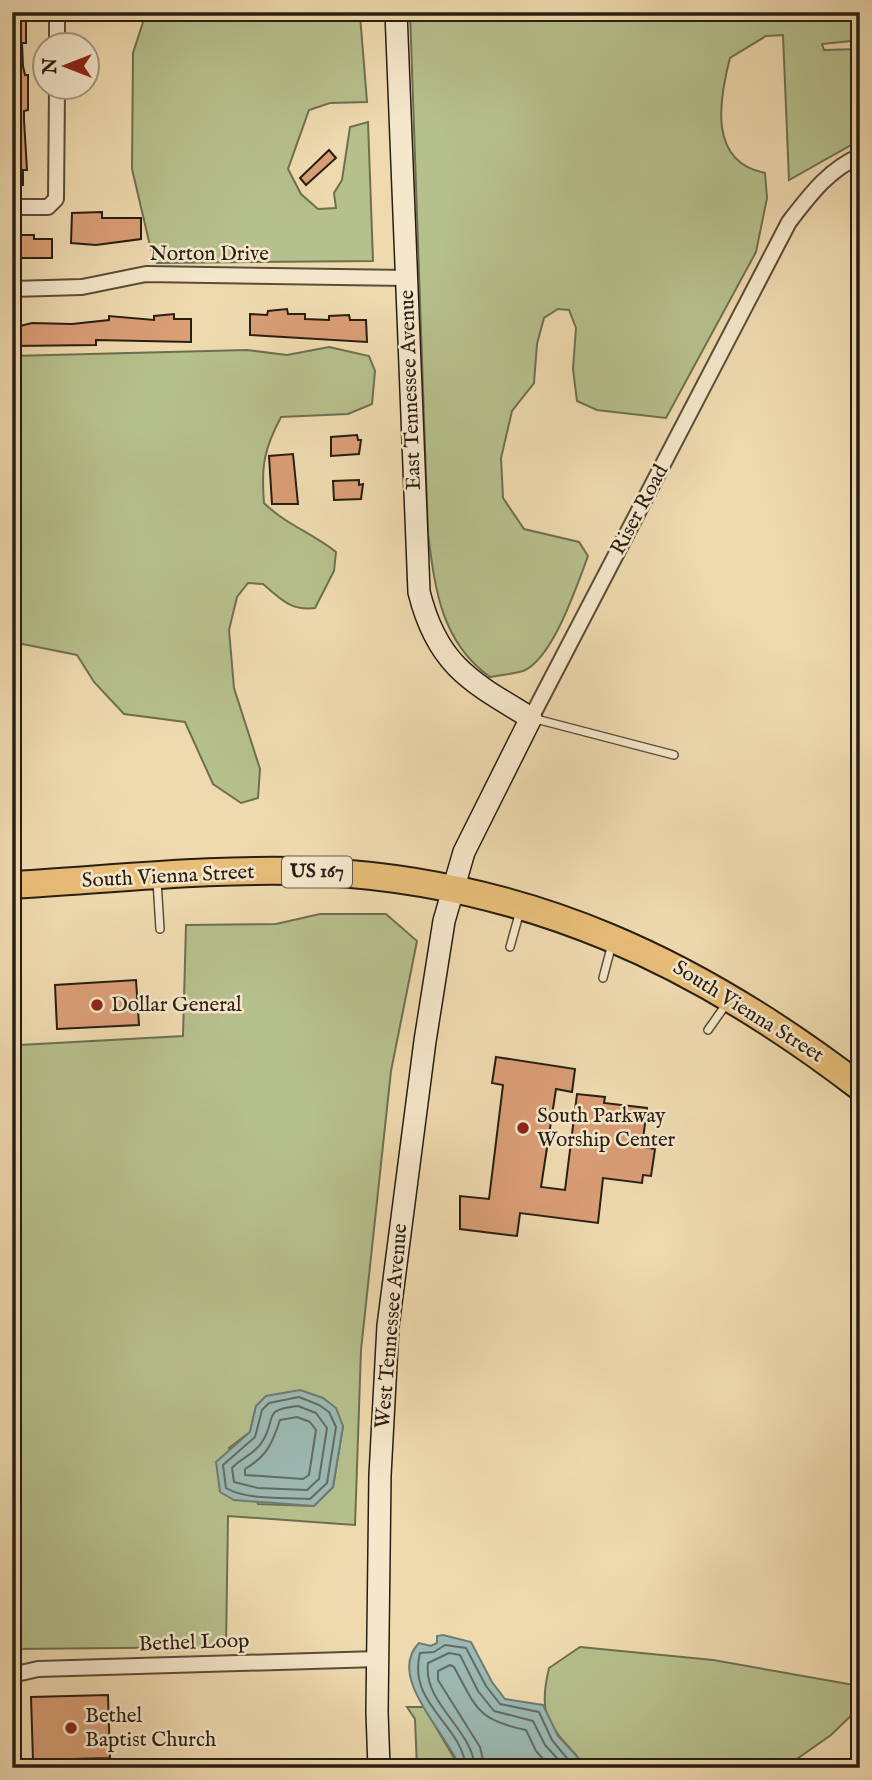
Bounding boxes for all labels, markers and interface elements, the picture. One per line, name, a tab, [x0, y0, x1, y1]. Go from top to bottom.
north arrow	[32, 32, 102, 102]
text: N	[39, 57, 63, 75]
street label: Norton Drive	[149, 241, 269, 268]
street label: East Tennessee Avenue	[394, 289, 428, 491]
street label: Riser Road	[605, 460, 675, 560]
road number: US 167	[282, 856, 352, 888]
street label: South Vienna Street	[81, 859, 255, 895]
street label: South Vienna Street	[668, 955, 828, 1069]
place label: Dollar General	[111, 992, 242, 1019]
marker: Dollar General	[89, 997, 105, 1013]
place label: South Parkway Worship Center	[537, 1103, 676, 1154]
marker: South Parkway Worship Center	[515, 1120, 531, 1136]
street label: West Tennessee Avenue	[370, 1222, 414, 1430]
street label: Bethel Loop	[138, 1628, 250, 1658]
place label: Bethel Baptist Church	[85, 1703, 216, 1754]
marker: Bethel Baptist Church	[63, 1720, 79, 1736]

